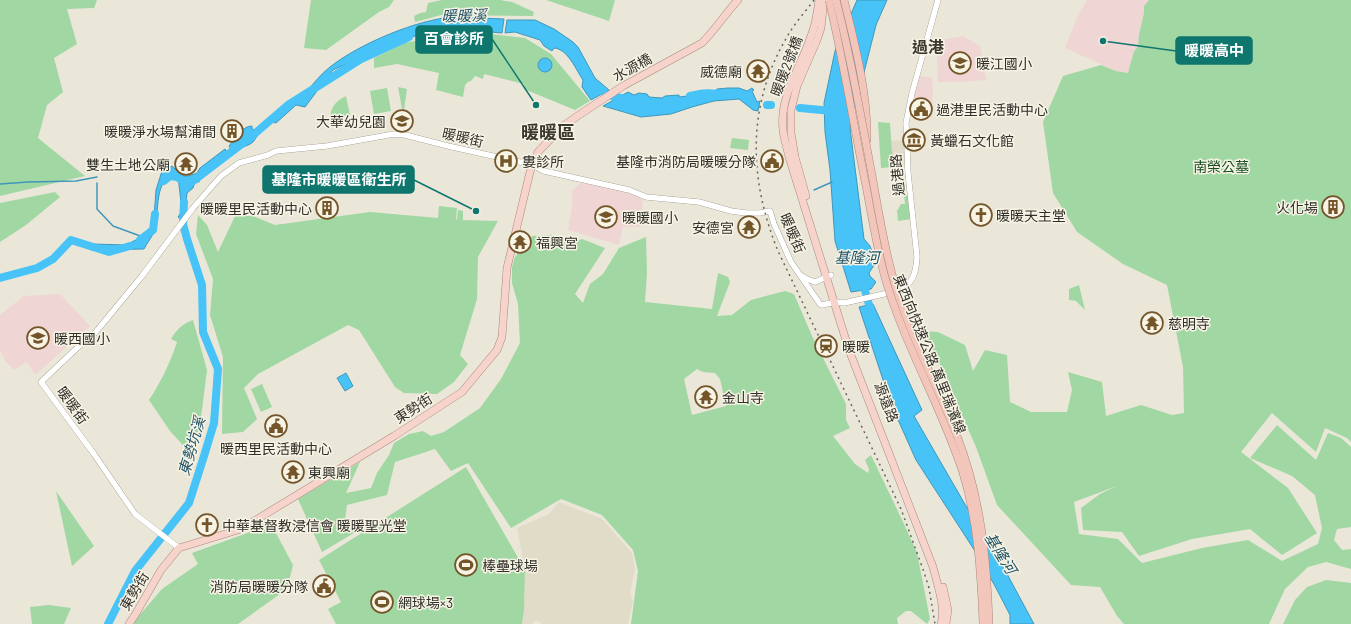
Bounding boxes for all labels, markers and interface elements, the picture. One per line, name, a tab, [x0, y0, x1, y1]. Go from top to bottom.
water label: 暖暖溪	[441, 6, 489, 24]
callout: 百會診所	[416, 26, 492, 53]
text: 百會診所	[424, 29, 484, 47]
street label: 暖暖2號橋	[767, 33, 805, 99]
district label: 過港	[912, 37, 944, 56]
callout: 暖暖高中	[1176, 37, 1252, 64]
text: 暖暖高中	[1184, 41, 1244, 59]
street label: 水源橋	[610, 49, 654, 85]
school or university icon: 暖江國小	[947, 50, 973, 76]
place label: 暖江國小	[976, 55, 1032, 72]
temple icon: 威德廟	[745, 58, 771, 84]
place label: 威德廟	[700, 63, 742, 80]
public building icon: 過港里民活動中心	[908, 96, 934, 122]
place label: 過港里民活動中心	[936, 101, 1048, 118]
school or university icon: 大華幼兒園	[389, 108, 415, 134]
place label: 大華幼兒園	[316, 113, 386, 130]
building icon: 暖暖淨水場幫浦間	[219, 118, 245, 144]
district label: 暖暖區	[521, 121, 575, 143]
place label: 暖暖淨水場幫浦間	[104, 123, 216, 140]
street label: 暖暖街	[441, 124, 485, 150]
museum icon: 黃蠟石文化館	[901, 127, 927, 153]
place label: 黃蠟石文化館	[930, 132, 1014, 149]
hospital icon: 婁診所	[493, 148, 519, 174]
public building icon: 基隆市消防局暖暖分隊	[759, 148, 785, 174]
temple icon: 雙生土地公廟	[173, 151, 199, 177]
place label: 婁診所	[522, 153, 564, 170]
place label: 基隆市消防局暖暖分隊	[616, 153, 756, 170]
street label: 過港路	[887, 153, 907, 197]
place label: 雙生土地公廟	[86, 156, 170, 173]
park label: 南榮公墓	[1193, 158, 1249, 175]
callout: 基隆市暖暖區衛生所	[263, 166, 414, 193]
text: 基隆市暖暖區衛生所	[271, 170, 407, 188]
building icon: 火化場	[1320, 194, 1346, 220]
building icon: 暖暖里民活動中心	[314, 195, 340, 221]
place label: 火化場	[1276, 199, 1318, 216]
place label: 暖暖里民活動中心	[200, 200, 312, 217]
church icon: 暖暖天主堂	[968, 202, 994, 228]
school or university icon: 暖暖國小	[593, 204, 619, 230]
place label: 暖暖天主堂	[996, 207, 1066, 224]
place label: 暖暖國小	[622, 209, 678, 226]
street label: 暖暖街	[777, 210, 809, 256]
temple icon: 安德宮	[736, 214, 762, 240]
place label: 安德宮	[692, 219, 734, 236]
temple icon: 福興宮	[507, 229, 533, 255]
place label: 福興宮	[536, 234, 578, 251]
water label: 基隆河	[834, 248, 882, 266]
street label: 東西向快速公路 萬里瑞濱線	[890, 272, 970, 436]
temple icon: 慈明寺	[1139, 310, 1165, 336]
place label: 慈明寺	[1168, 315, 1210, 332]
school or university icon: 暖西國小	[25, 325, 51, 351]
place label: 暖西國小	[54, 330, 110, 347]
station icon: 暖暖	[813, 333, 839, 359]
place label: 暖暖	[842, 338, 870, 355]
street label: 源遠路	[872, 379, 902, 425]
street label: 暖暖街	[54, 383, 92, 427]
temple icon: 金山寺	[693, 384, 719, 410]
street label: 東勢街	[391, 389, 435, 427]
place label: 金山寺	[722, 389, 764, 406]
water label: 東勢坑溪	[174, 413, 208, 477]
public building icon: 暖西里民活動中心	[263, 413, 289, 439]
place label: 暖西里民活動中心	[220, 440, 332, 457]
temple icon: 東興廟	[280, 459, 306, 485]
place label: 東興廟	[308, 464, 350, 481]
church icon: 中華基督教浸信會 暖暖聖光堂	[194, 512, 220, 538]
place label: 中華基督教浸信會 暖暖聖光堂	[222, 517, 407, 534]
water label: 基隆河	[981, 529, 1022, 579]
sports icon: 棒壘球場	[453, 552, 479, 578]
place label: 棒壘球場	[482, 557, 538, 574]
street label: 東勢街	[116, 569, 152, 613]
public building icon: 消防局暖暖分隊	[311, 573, 337, 599]
place label: 消防局暖暖分隊	[210, 578, 308, 595]
sports icon: 網球場×3	[369, 589, 395, 615]
place label: 網球場×3	[398, 594, 453, 611]

